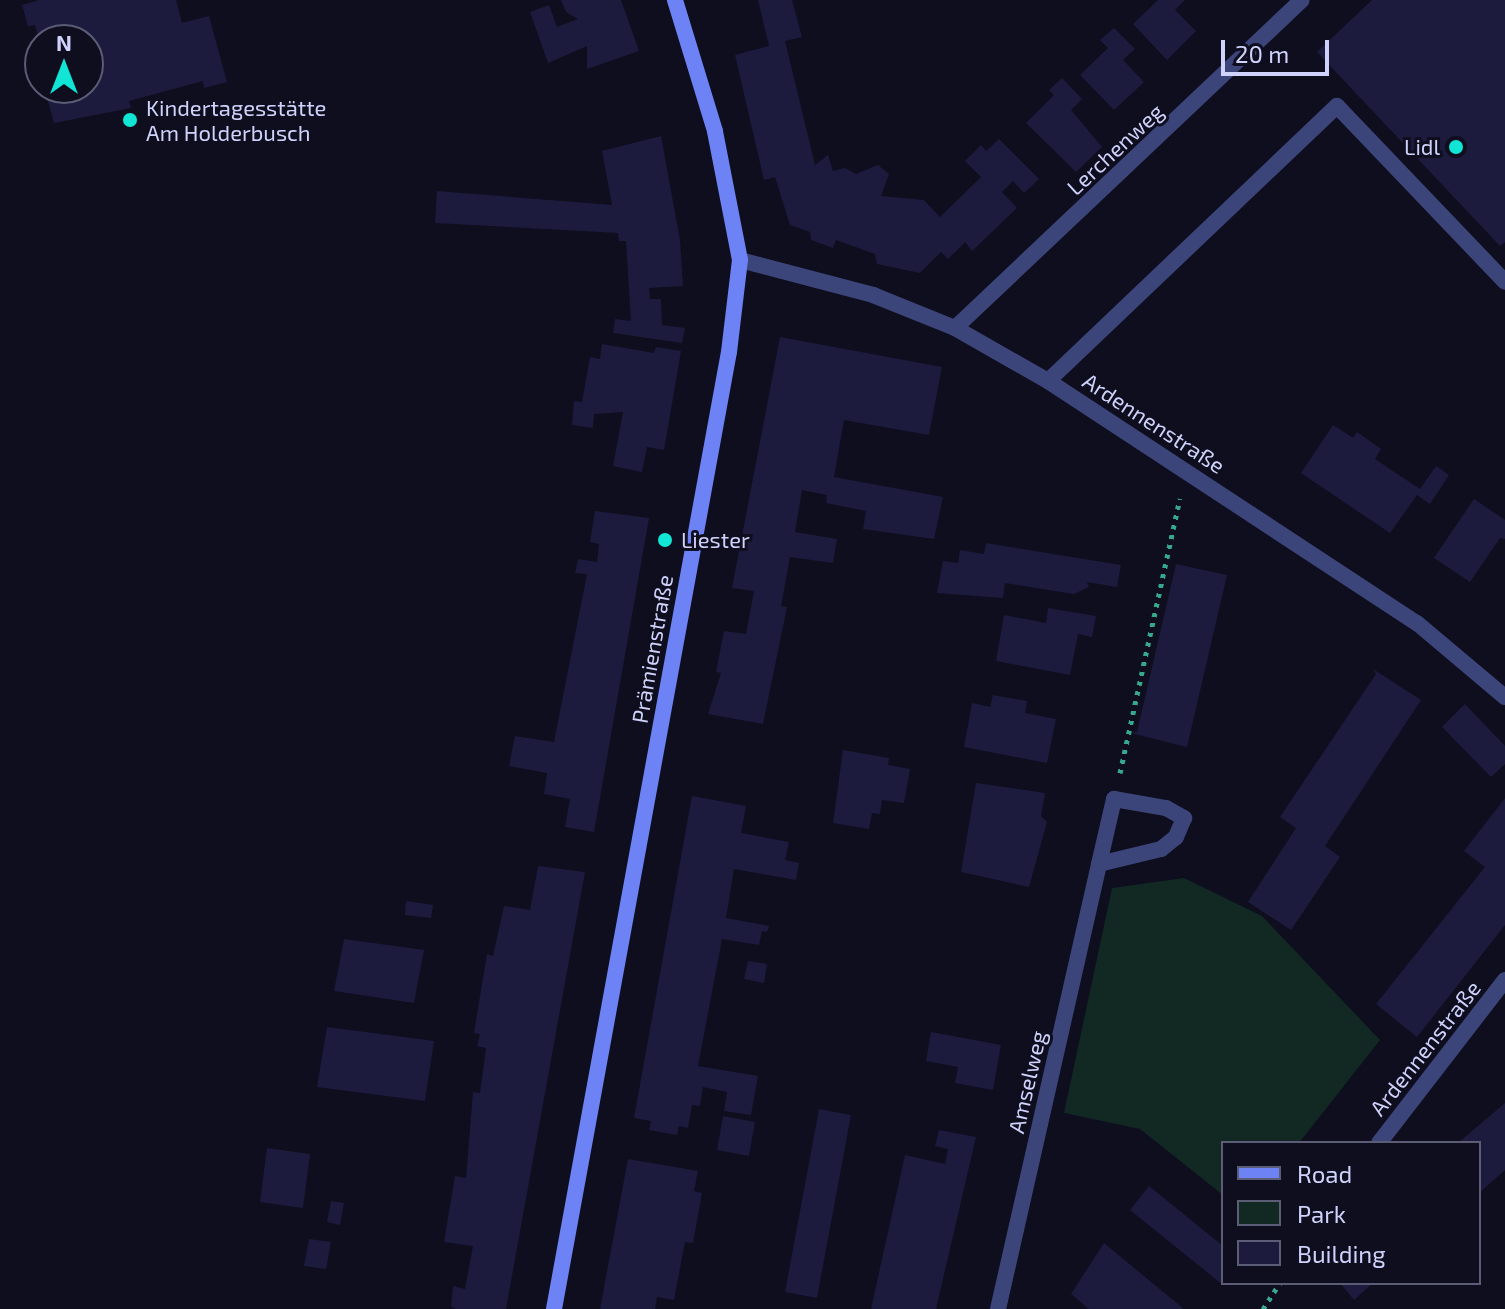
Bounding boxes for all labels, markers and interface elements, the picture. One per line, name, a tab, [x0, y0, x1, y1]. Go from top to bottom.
north arrow	[24, 24, 104, 104]
scale bar	[1225, 24, 1333, 74]
text: N	[56, 29, 72, 55]
text: 20 m	[1235, 39, 1289, 68]
place label: Kindertagesstätte Am Holderbusch	[146, 94, 326, 146]
street label: Lerchenweg	[1061, 98, 1169, 200]
marker: Kindertagesstätte Am Holderbusch	[121, 111, 139, 129]
place label: Lidl	[1404, 134, 1440, 160]
marker: Lidl	[1447, 138, 1465, 156]
street label: Ardennenstraße	[1078, 367, 1230, 479]
place label: Liester	[681, 527, 750, 553]
marker: Liester	[656, 531, 674, 549]
street label: Prämienstraße	[626, 573, 678, 725]
street label: Ardennenstraße	[1364, 975, 1486, 1121]
street label: Amselweg	[1002, 1028, 1052, 1136]
legend	[1221, 1141, 1481, 1285]
text: Road	[1297, 1159, 1352, 1188]
text: Park	[1297, 1199, 1346, 1228]
text: Building	[1297, 1239, 1386, 1268]

